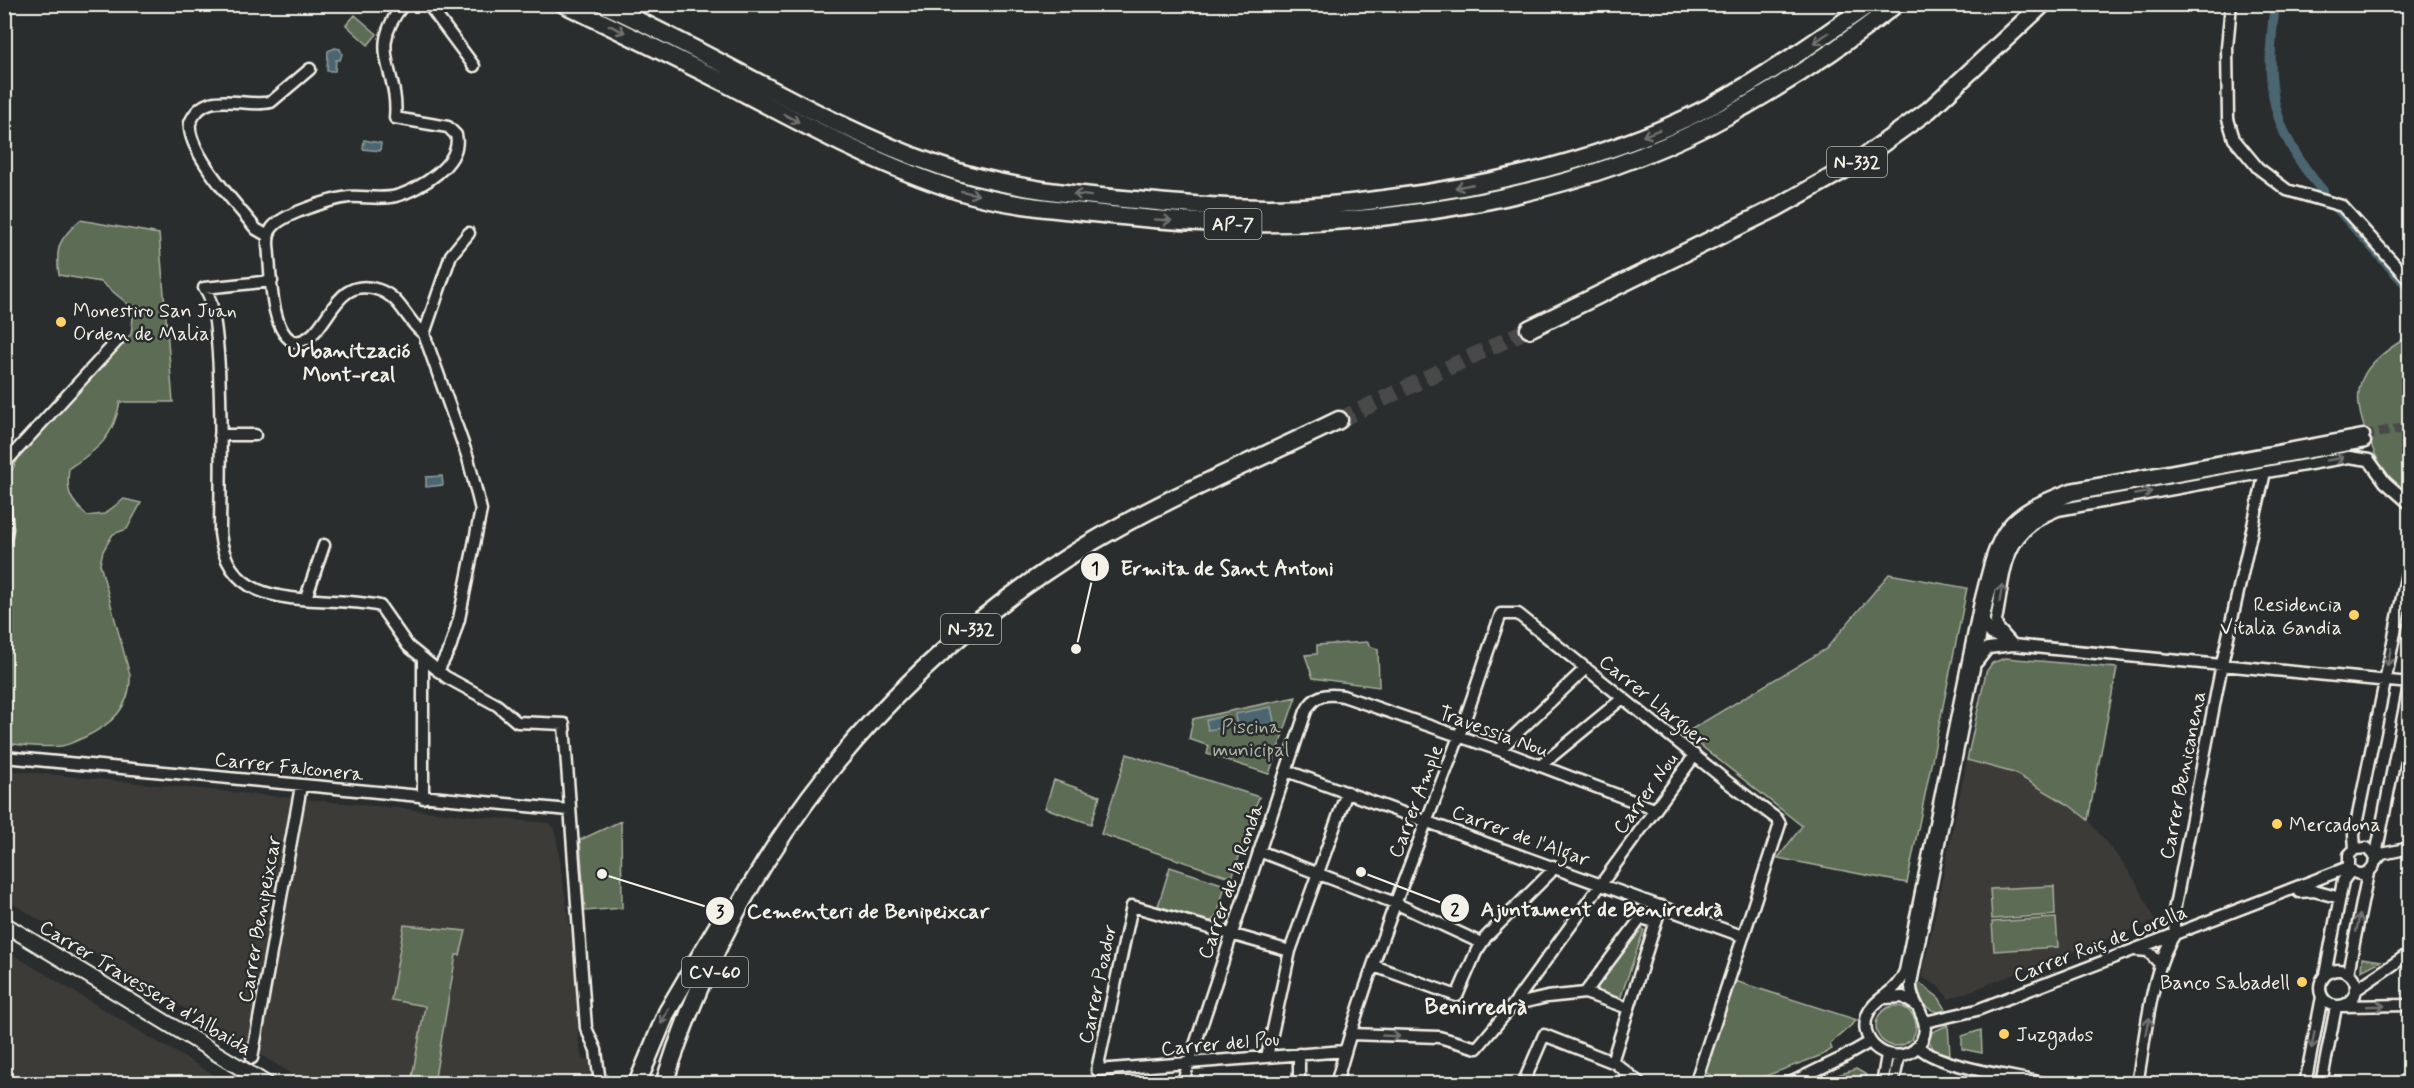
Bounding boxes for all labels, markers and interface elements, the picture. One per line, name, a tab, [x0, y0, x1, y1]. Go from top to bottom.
one-way arrow	[607, 24, 626, 35]
one-way arrow	[1814, 32, 1830, 44]
one-way arrow	[781, 112, 799, 124]
one-way arrow	[1643, 128, 1661, 139]
road number: N-332	[1827, 147, 1887, 177]
one-way arrow	[1455, 181, 1475, 192]
one-way arrow	[960, 188, 979, 200]
one-way arrow	[1073, 189, 1093, 200]
road number: AP-7	[1204, 209, 1262, 239]
one-way arrow	[1152, 215, 1172, 226]
place label: Monestiro San Juan Orden de Malia	[73, 298, 237, 348]
marker: Monestiro San Juan Orden de Malia	[54, 315, 68, 329]
district label: Urbanització Mont-real	[288, 337, 411, 389]
one-way arrow	[2324, 454, 2344, 465]
one-way arrow	[2132, 488, 2152, 499]
callout: Ermita de Sant Antoni	[1080, 548, 1344, 587]
text: Ermita de Sant Antoni	[1120, 555, 1334, 583]
text: 1	[1091, 557, 1099, 581]
one-way arrow	[1996, 584, 2007, 604]
place label: Residencia Vitalia Gandia	[2220, 592, 2342, 642]
marker: Residencia Vitalia Gandia	[2347, 608, 2361, 622]
road number: N-332	[941, 614, 1001, 644]
one-way arrow	[2383, 646, 2394, 666]
street label: Carrer Llarguer	[1591, 649, 1714, 756]
street label: Carrer Benicanena	[2154, 689, 2213, 862]
street label: Travessia Nou	[1435, 700, 1552, 765]
park label: Piscina municipal	[1213, 714, 1290, 764]
street label: Carrer Ample	[1382, 741, 1450, 862]
street label: Carrer Falconera	[213, 746, 366, 789]
street label: Carrer Nou	[1607, 748, 1685, 840]
street label: Carrer de la Ronda	[1192, 799, 1271, 963]
street label: Carrer de l'Algar	[1447, 799, 1594, 876]
place label: Mercadona	[2289, 812, 2381, 839]
marker: Mercadona	[2270, 817, 2284, 831]
street label: Carrer Benipeixcar	[233, 833, 289, 1005]
callout: Ajuntament de Benirredrà	[1440, 889, 1735, 928]
callout: Cementeri de Benipeixcar	[705, 891, 1001, 930]
text: Ajuntament de Benirredrà	[1481, 896, 1723, 924]
text: Cementeri de Benipeixcar	[747, 898, 990, 926]
text: 2	[1451, 898, 1460, 922]
street label: Carrer Roiç de Corella	[2010, 899, 2191, 990]
text: 3	[716, 900, 725, 924]
street label: Carrer Travessera d'Albaida	[34, 914, 257, 1063]
one-way arrow	[2353, 914, 2364, 933]
street label: Carrer Poador	[1073, 922, 1124, 1047]
road number: CV-60	[682, 957, 748, 987]
place label: Banco Sabadell	[2160, 970, 2290, 997]
marker: Banco Sabadell	[2295, 975, 2309, 989]
district label: Benirredrà	[1424, 994, 1528, 1022]
one-way arrow	[2365, 1000, 2385, 1012]
one-way arrow	[659, 1007, 671, 1025]
one-way arrow	[2143, 1017, 2154, 1036]
place label: Juzgados	[2016, 1022, 2093, 1050]
street label: Carrer del Pou	[1160, 1026, 1281, 1063]
marker: Juzgados	[1997, 1027, 2011, 1041]
one-way arrow	[2307, 1030, 2318, 1050]
one-way arrow	[1381, 1031, 1401, 1042]

